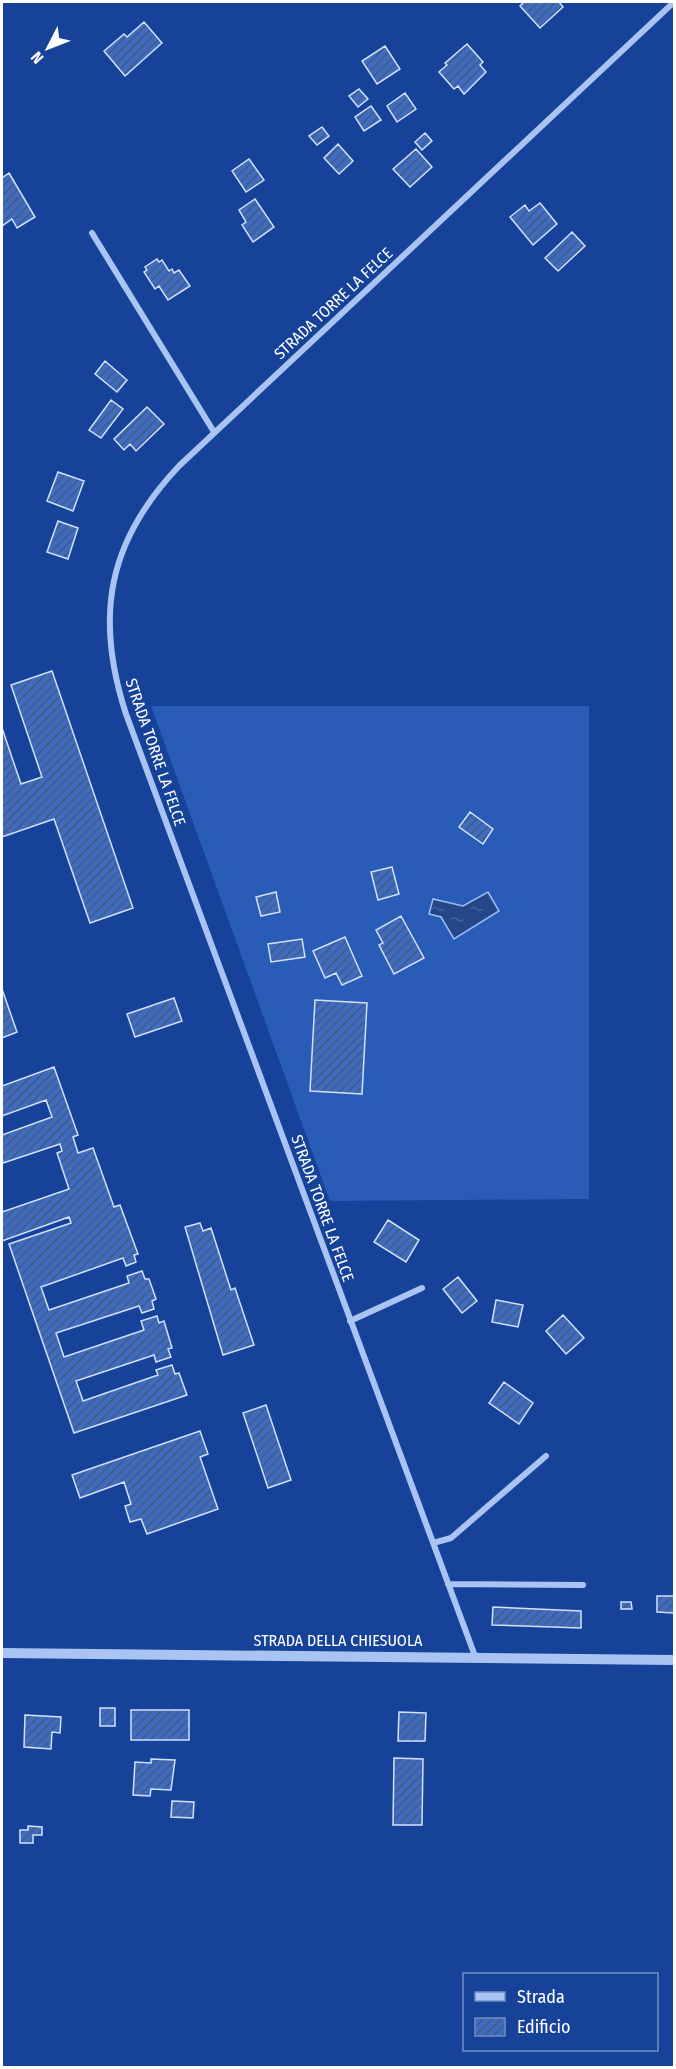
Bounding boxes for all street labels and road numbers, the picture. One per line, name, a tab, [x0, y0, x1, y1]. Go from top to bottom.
street label: STRADA TORRE LA FELCE	[270, 244, 396, 363]
street label: STRADA TORRE LA FELCE	[121, 676, 190, 828]
street label: STRADA TORRE LA FELCE	[287, 1132, 358, 1284]
street label: STRADA DELLA CHIESUOLA	[254, 1631, 423, 1650]

